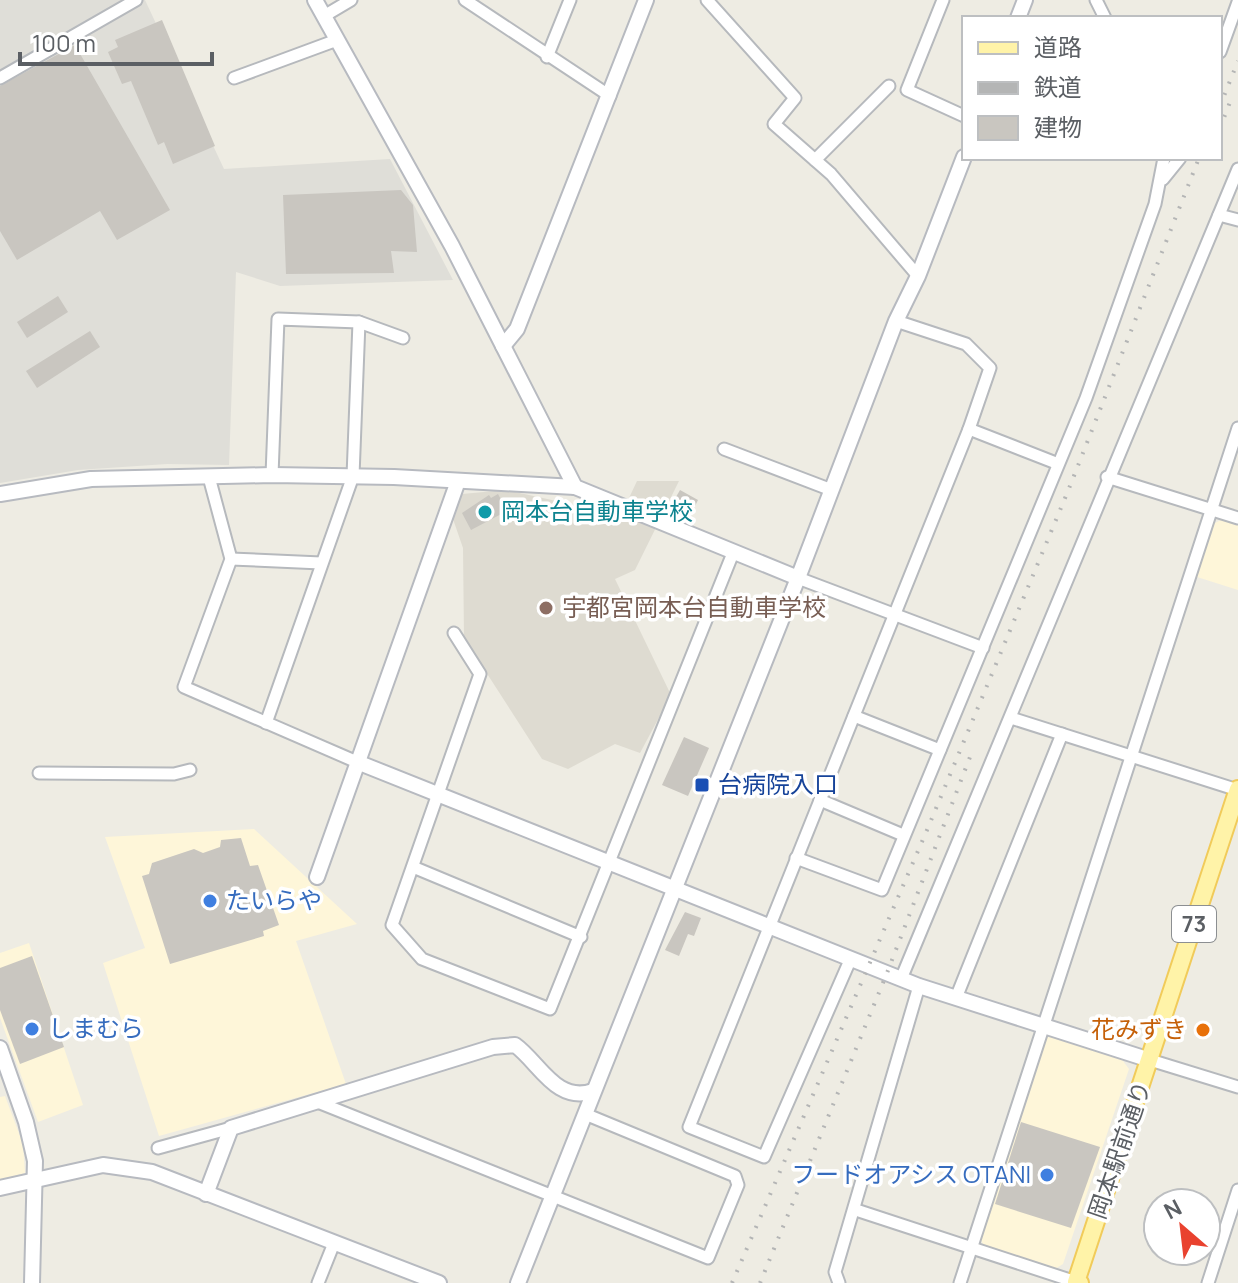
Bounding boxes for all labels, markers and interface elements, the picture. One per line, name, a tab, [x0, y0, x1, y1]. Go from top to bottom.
scale bar	[20, 16, 212, 66]
legend	[962, 16, 1222, 160]
text: 100 m	[32, 26, 96, 59]
text: 道路	[1034, 30, 1082, 63]
text: 鉄道	[1034, 70, 1082, 103]
text: 建物	[1034, 110, 1082, 143]
place label: 岡本台自動車学校	[501, 494, 693, 527]
marker: 岡本台自動車学校	[476, 503, 494, 521]
place label: 宇都宮岡本台自動車学校	[562, 590, 826, 623]
marker: 宇都宮岡本台自動車学校	[537, 599, 555, 617]
place label: 台病院入口	[718, 767, 838, 800]
marker: 台病院入口	[693, 776, 711, 794]
place label: たいらや	[226, 883, 322, 916]
marker: たいらや	[201, 892, 219, 910]
road number: 73	[1172, 906, 1216, 942]
place label: しまむら	[48, 1011, 144, 1044]
place label: 花みずき	[1091, 1012, 1187, 1045]
marker: しまむら	[23, 1020, 41, 1038]
marker: 花みずき	[1194, 1021, 1212, 1039]
street label: 岡本駅前通り	[1080, 1076, 1158, 1223]
place label: フードオアシス OTANI	[791, 1157, 1031, 1190]
marker: フードオアシス OTANI	[1038, 1166, 1056, 1184]
north arrow	[1142, 1187, 1222, 1267]
text: N	[1159, 1192, 1187, 1226]

